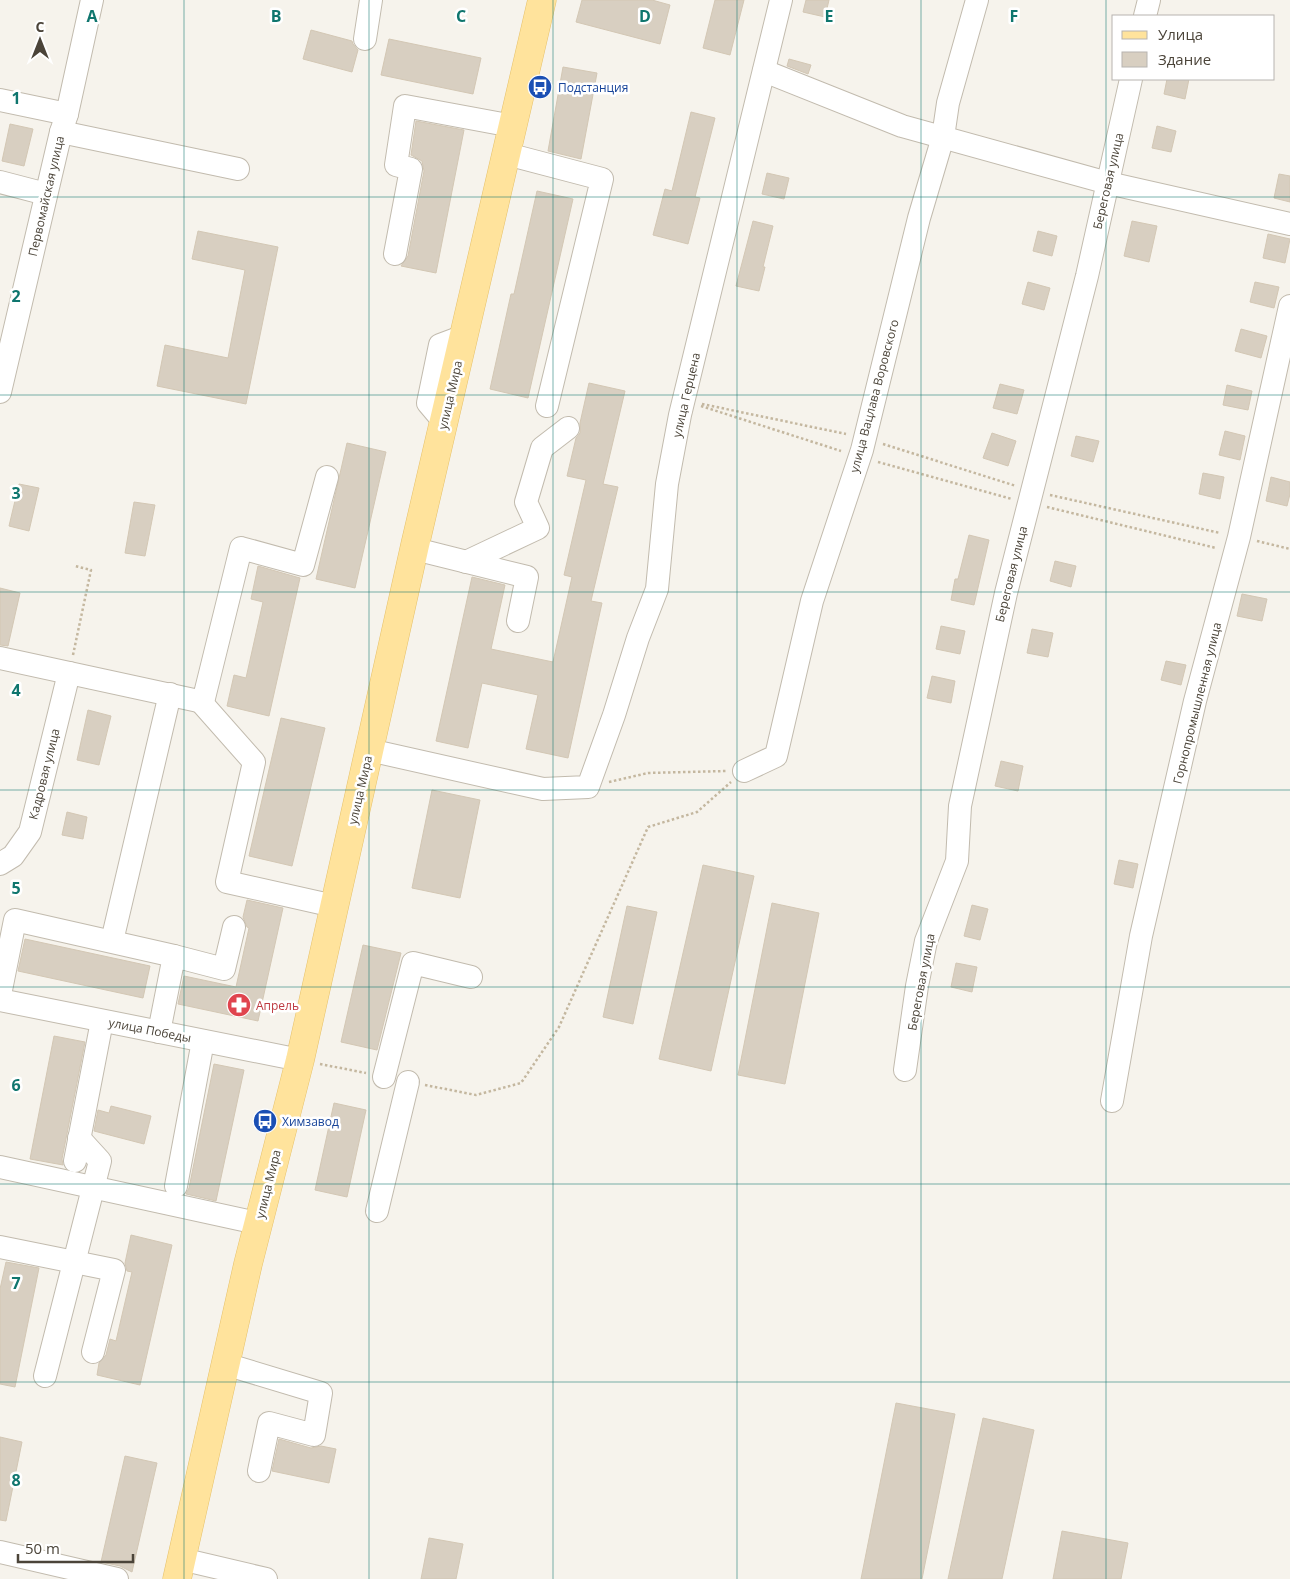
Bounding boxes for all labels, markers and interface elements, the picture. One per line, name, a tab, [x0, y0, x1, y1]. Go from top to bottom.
text: A	[86, 5, 98, 27]
text: B	[271, 5, 281, 27]
text: C	[456, 5, 466, 27]
text: D	[639, 5, 651, 27]
text: E	[825, 5, 834, 27]
text: F	[1010, 5, 1018, 27]
north arrow	[15, 15, 65, 65]
legend	[1112, 15, 1275, 80]
text: С	[36, 17, 45, 36]
text: Улица	[1158, 24, 1203, 44]
text: Здание	[1158, 49, 1211, 69]
bus stop icon: Подстанция	[527, 74, 553, 100]
place label: Подстанция	[558, 79, 628, 96]
text: 1	[11, 87, 21, 109]
street label: Береговая улица	[1089, 131, 1127, 231]
street label: Первомайская улица	[24, 134, 68, 258]
text: 2	[11, 285, 21, 307]
street label: улица Вацлава Воровского	[845, 318, 903, 474]
street label: улица Герцена	[668, 351, 704, 439]
street label: улица Мира	[434, 359, 466, 431]
text: 3	[11, 482, 21, 504]
street label: Береговая улица	[991, 524, 1031, 624]
street label: Горнопромышленная улица	[1169, 620, 1225, 786]
text: 4	[11, 679, 21, 701]
street label: Кадровая улица	[24, 727, 64, 821]
street label: улица Мира	[344, 754, 376, 826]
text: 5	[11, 877, 21, 899]
street label: Береговая улица	[903, 932, 939, 1032]
pharmacy icon: Апрель	[226, 992, 252, 1018]
place label: Апрель	[256, 997, 299, 1014]
street label: улица Победы	[107, 1014, 193, 1046]
text: 6	[11, 1074, 21, 1096]
bus stop icon: Химзавод	[252, 1108, 278, 1134]
place label: Химзавод	[282, 1113, 339, 1130]
street label: улица Мира	[251, 1148, 285, 1220]
text: 7	[11, 1272, 21, 1294]
text: 8	[11, 1469, 21, 1491]
scale bar	[18, 1532, 132, 1564]
text: 50 m	[25, 1538, 60, 1558]

